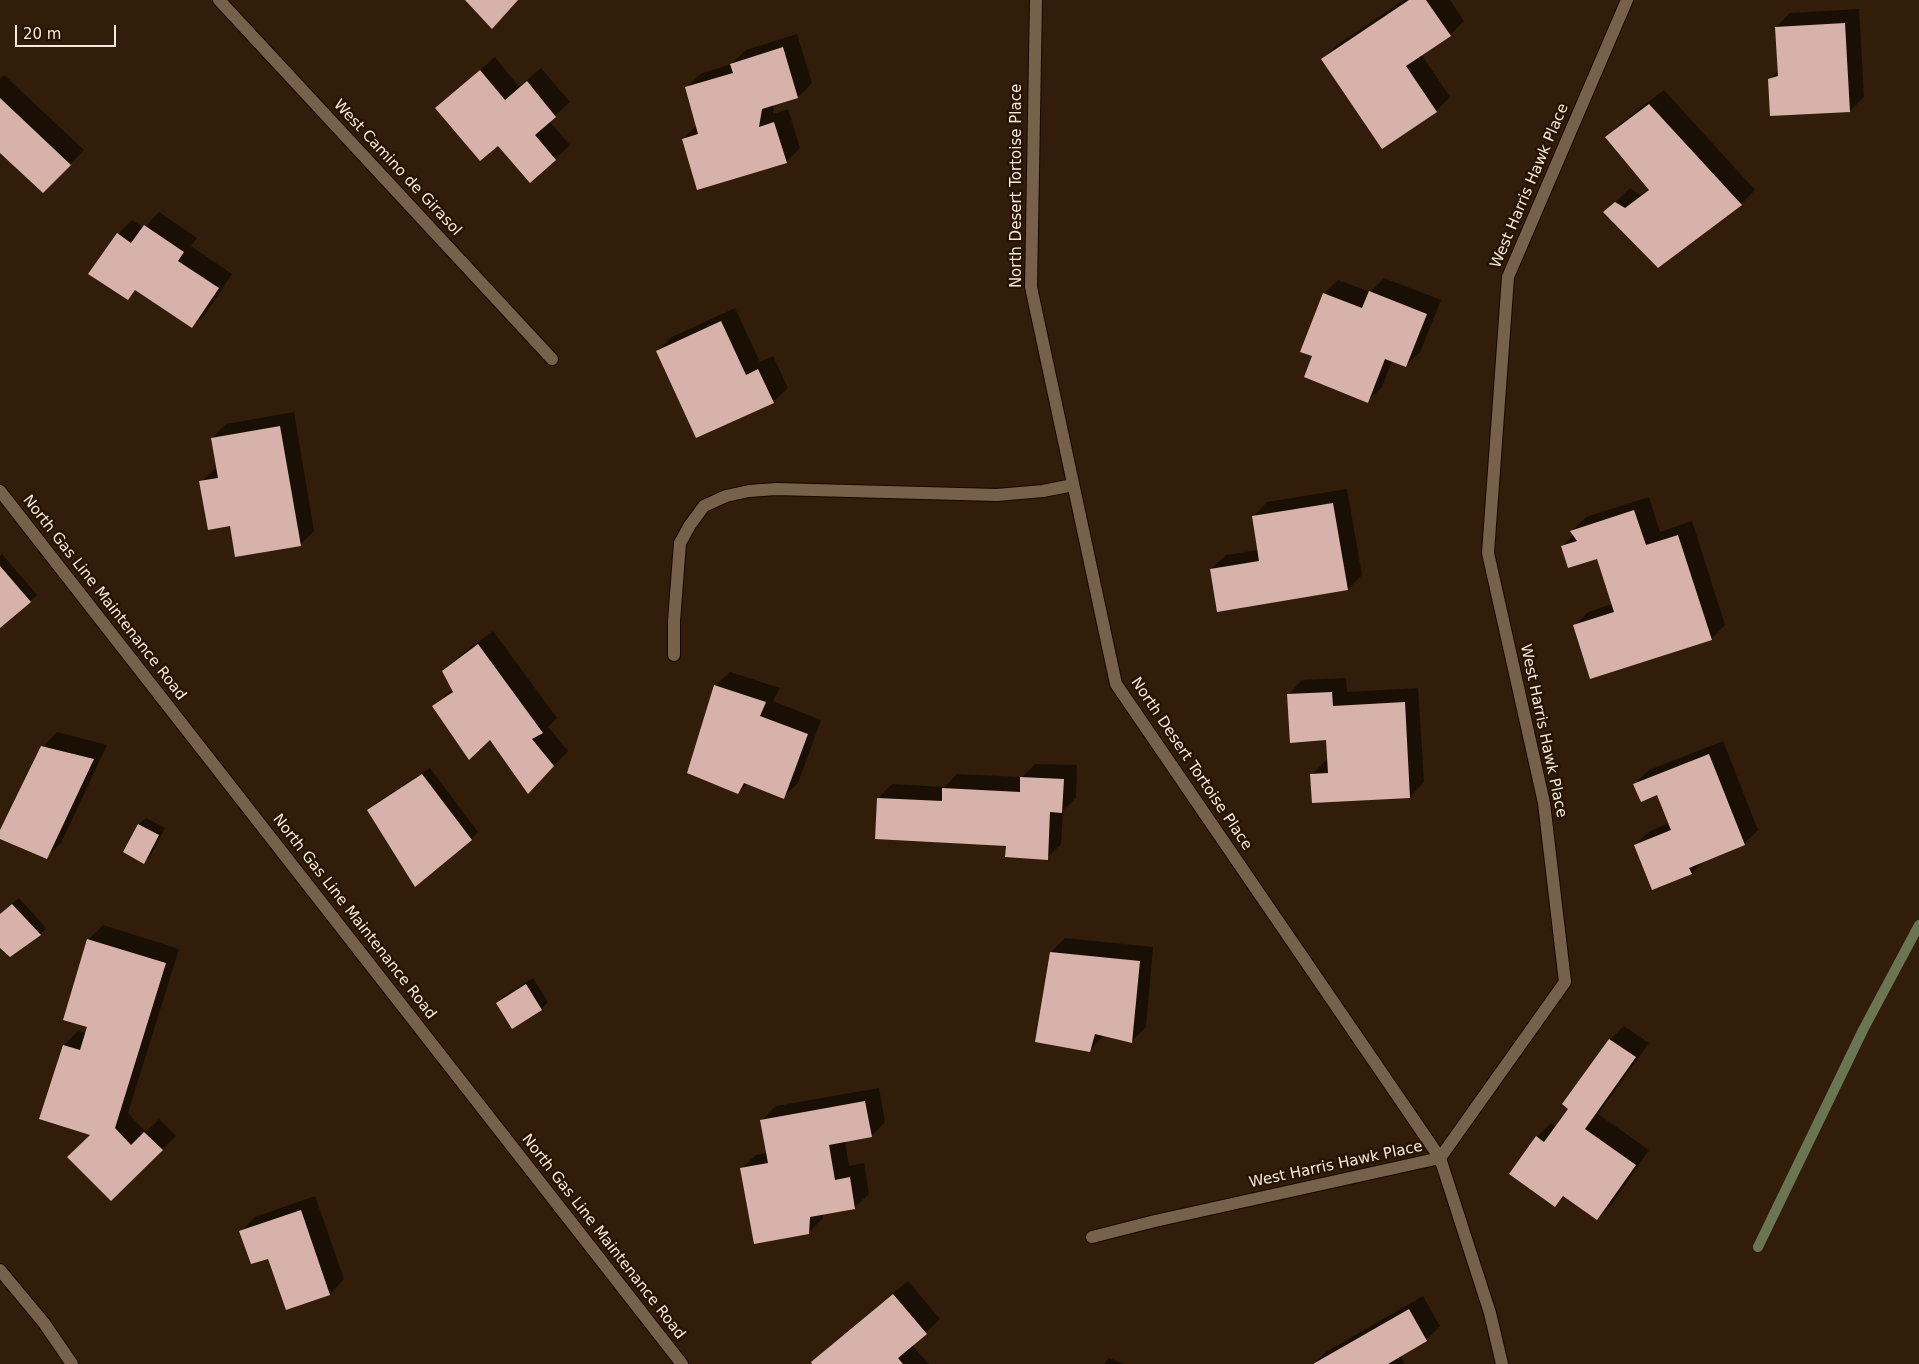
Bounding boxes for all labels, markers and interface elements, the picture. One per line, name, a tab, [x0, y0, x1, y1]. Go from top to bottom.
scale bar	[18, 15, 119, 47]
text: 20 m	[23, 25, 61, 43]
street label: North Desert Tortoise Place	[1008, 84, 1026, 288]
street label: West Camino de Girasol	[329, 96, 465, 240]
street label: West Harris Hawk Place	[1487, 101, 1573, 271]
street label: North Gas Line Maintenance Road	[18, 492, 190, 704]
street label: West Harris Hawk Place	[1516, 643, 1570, 819]
street label: North Desert Tortoise Place	[1126, 674, 1256, 854]
street label: North Gas Line Maintenance Road	[268, 811, 440, 1023]
street label: North Gas Line Maintenance Road	[517, 1131, 689, 1343]
street label: West Harris Hawk Place	[1248, 1138, 1424, 1192]

